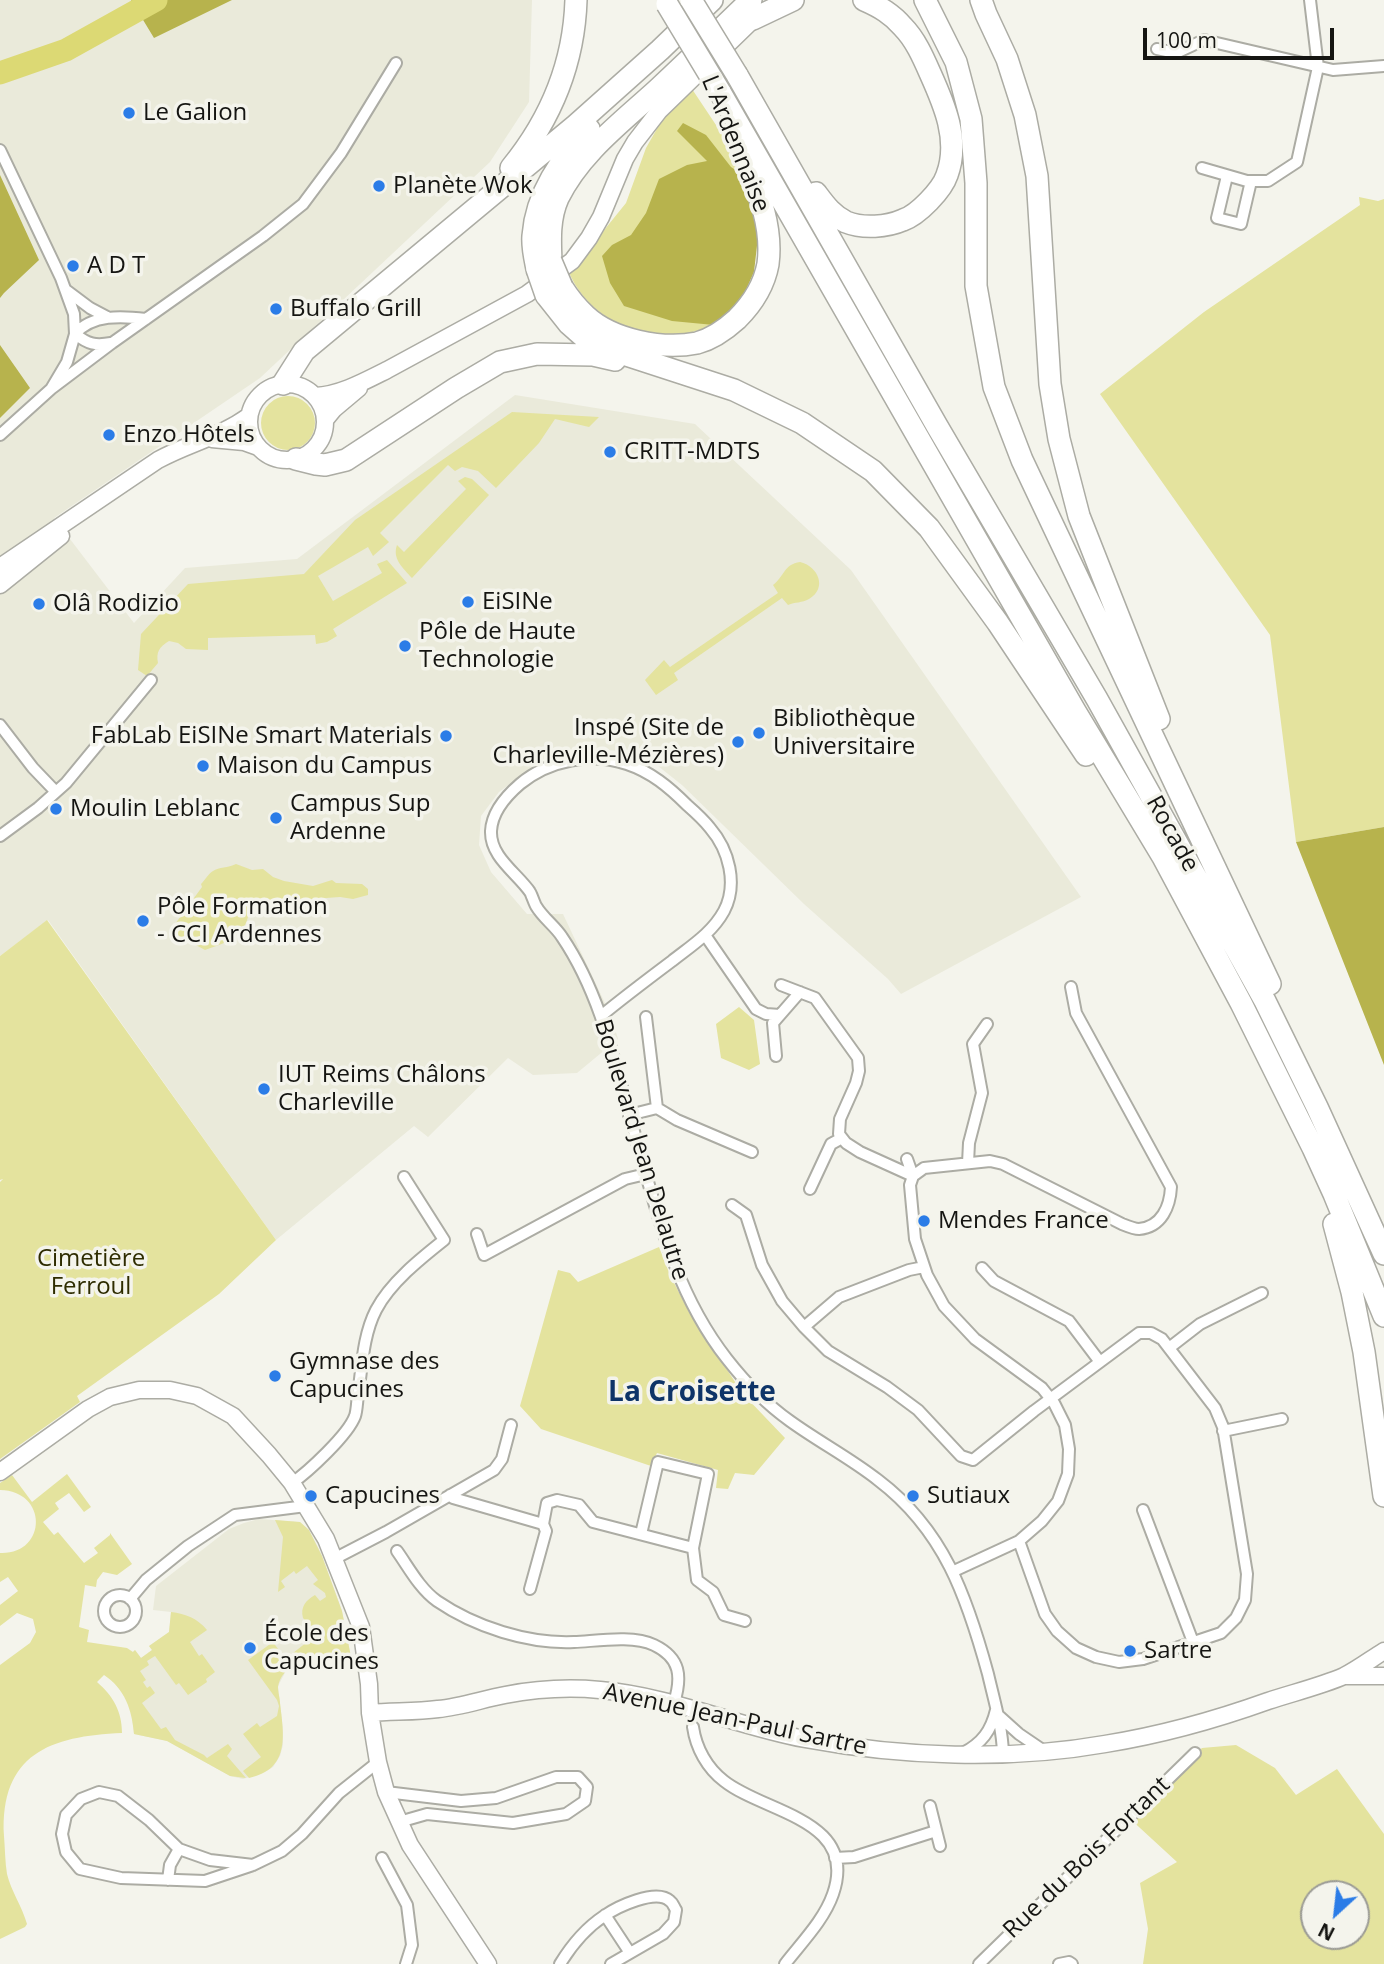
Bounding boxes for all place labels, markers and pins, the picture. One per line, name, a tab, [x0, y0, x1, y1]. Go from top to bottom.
place label: Le Galion	[143, 99, 247, 127]
marker: Le Galion	[121, 105, 137, 121]
place label: Planète Wok	[393, 172, 532, 200]
marker: Planète Wok	[371, 178, 387, 194]
place label: A D T	[87, 252, 145, 280]
marker: A D T	[65, 258, 81, 274]
place label: Buffalo Grill	[290, 295, 422, 323]
marker: Buffalo Grill	[268, 301, 284, 317]
place label: Enzo Hôtels	[123, 421, 255, 449]
marker: Enzo Hôtels	[101, 427, 117, 443]
place label: CRITT-MDTS	[624, 438, 760, 466]
marker: CRITT-MDTS	[602, 444, 618, 460]
place label: EiSINe	[482, 588, 553, 616]
place label: Olâ Rodizio	[53, 590, 179, 618]
marker: EiSINe	[460, 594, 476, 610]
marker: Olâ Rodizio	[31, 596, 47, 612]
place label: Pôle de Haute Technologie	[419, 618, 576, 674]
marker: Pôle de Haute Technologie	[397, 638, 413, 654]
place label: Bibliothèque Universitaire	[773, 705, 915, 761]
place label: Inspé (Site de Charleville-Mézières)	[492, 714, 724, 770]
place label: FabLab EiSINe Smart Materials	[91, 722, 432, 750]
marker: Bibliothèque Universitaire	[751, 725, 767, 741]
marker: FabLab EiSINe Smart Materials	[438, 728, 454, 744]
marker: Inspé (Site de Charleville-Mézières)	[730, 734, 746, 750]
place label: Maison du Campus	[217, 752, 432, 780]
marker: Maison du Campus	[195, 758, 211, 774]
place label: Campus Sup Ardenne	[290, 790, 430, 846]
place label: Moulin Leblanc	[70, 795, 240, 823]
marker: Moulin Leblanc	[48, 801, 64, 817]
marker: Campus Sup Ardenne	[268, 810, 284, 826]
place label: Pôle Formation - CCI Ardennes	[157, 893, 328, 949]
marker: Pôle Formation - CCI Ardennes	[135, 913, 151, 929]
place label: IUT Reims Châlons Charleville	[278, 1061, 486, 1117]
marker: IUT Reims Châlons Charleville	[256, 1081, 272, 1097]
place label: Mendes France	[938, 1207, 1109, 1235]
marker: Mendes France	[916, 1213, 932, 1229]
place label: Gymnase des Capucines	[289, 1348, 439, 1404]
marker: Gymnase des Capucines	[267, 1368, 283, 1384]
place label: Capucines	[325, 1482, 440, 1510]
place label: Sutiaux	[927, 1482, 1010, 1510]
marker: Capucines	[303, 1488, 319, 1504]
marker: Sutiaux	[905, 1488, 921, 1504]
place label: École des Capucines	[264, 1620, 379, 1676]
place label: Sartre	[1144, 1637, 1212, 1665]
marker: École des Capucines	[242, 1640, 258, 1656]
marker: Sartre	[1122, 1643, 1138, 1659]

